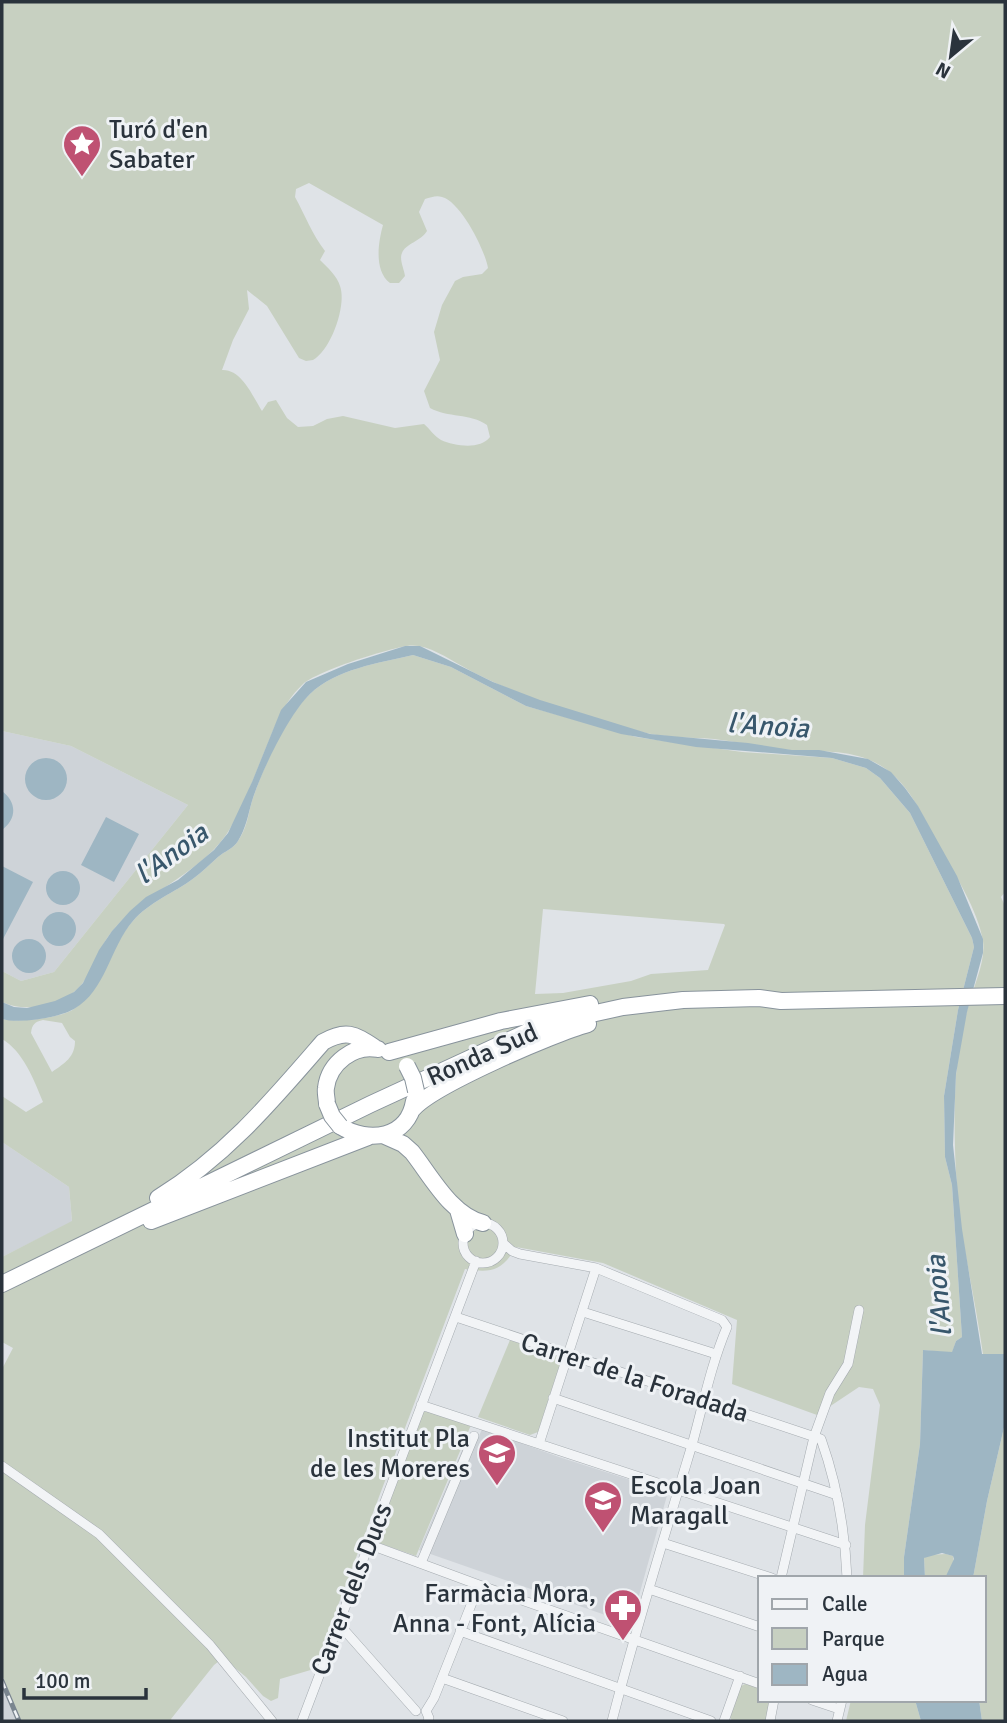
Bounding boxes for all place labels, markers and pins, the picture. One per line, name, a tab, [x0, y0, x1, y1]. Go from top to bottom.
place label: Turó d'en Sabater	[109, 114, 209, 176]
place icon: Turó d'en Sabater	[61, 123, 103, 178]
place label: Institut Pla de les Moreres	[310, 1423, 470, 1485]
school or university icon: Institut Pla de les Moreres	[476, 1432, 518, 1487]
place label: Escola Joan Maragall	[630, 1470, 761, 1532]
school or university icon: Escola Joan Maragall	[582, 1479, 624, 1534]
place label: Farmàcia Mora, Anna - Font, Alícia	[393, 1578, 596, 1640]
pharmacy icon: Farmàcia Mora, Anna - Font, Alícia	[602, 1587, 644, 1642]

